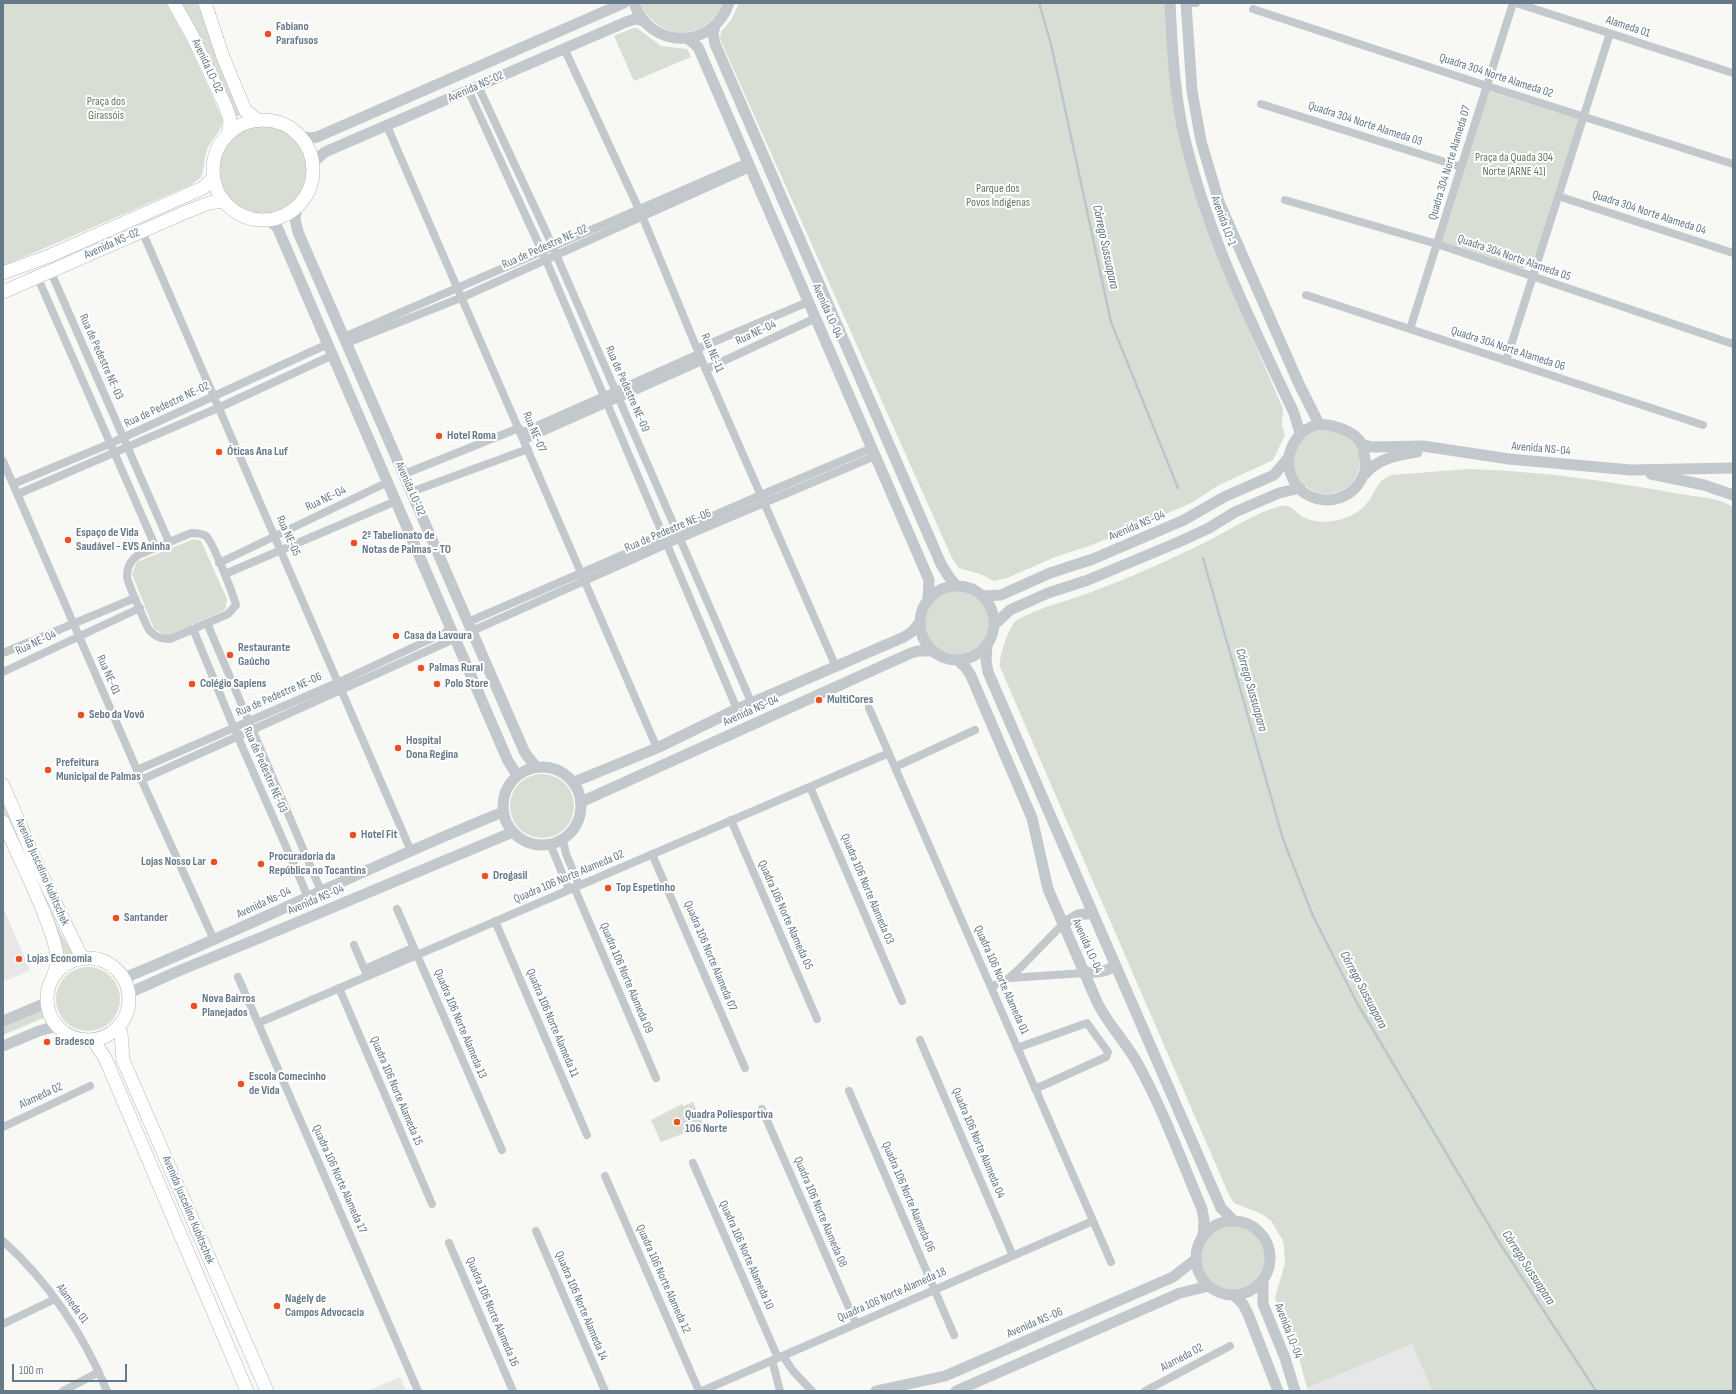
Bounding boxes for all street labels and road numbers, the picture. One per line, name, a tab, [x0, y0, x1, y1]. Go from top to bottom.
street label: Alameda 01	[1604, 13, 1652, 41]
street label: Avenida LO-02	[188, 37, 226, 95]
street label: Quadra 304 Norte Alameda 02	[1437, 51, 1555, 101]
street label: Avenida NS-02	[446, 68, 506, 106]
street label: Quadra 304 Norte Alameda 03	[1306, 99, 1424, 149]
street label: Quadra 304 Norte Alameda 07	[1426, 104, 1474, 222]
street label: Quadra 304 Norte Alameda 04	[1590, 188, 1708, 238]
street label: Avenida LO-1	[1207, 194, 1239, 248]
street label: Rua de Pedestre NE-02	[500, 222, 590, 272]
street label: Avenida NS-02	[82, 225, 142, 263]
street label: Quadra 304 Norte Alameda 05	[1455, 232, 1573, 284]
street label: Avenida LO-04	[809, 281, 845, 341]
street label: Rua de Pedestre NE-03	[76, 312, 126, 402]
street label: Rua NE-04	[734, 317, 778, 349]
street label: Quadra 304 Norte Alameda 06	[1449, 324, 1567, 374]
street label: Rua NE-11	[697, 331, 727, 375]
street label: Rua de Pedestre NE-09	[602, 344, 652, 434]
street label: Rua de Pedestre NE-02	[122, 379, 212, 431]
street label: Rua NE-07	[519, 410, 549, 454]
street label: Avenida NS-04	[1511, 439, 1571, 459]
street label: Avenida LO-02	[392, 460, 428, 518]
street label: Rua NE-04	[304, 483, 348, 515]
street label: Rua de Pedestre NE-06	[623, 506, 713, 556]
street label: Avenida NS-04	[1107, 508, 1167, 544]
street label: Rua NE-05	[273, 514, 303, 558]
street label: Rua NE-04	[14, 627, 58, 659]
street label: Rua NE-01	[93, 653, 123, 697]
street label: Rua de Pedestre NE-06	[234, 670, 324, 720]
street label: Avenida NS-04	[721, 692, 781, 730]
street label: Rua de Pedestre NE-03	[240, 725, 290, 815]
street label: Avenida Juscelino Kubitschek	[12, 816, 72, 928]
street label: Quadra 106 Norte Alameda 03	[837, 832, 897, 946]
street label: Quadra 106 Norte Alameda 02	[512, 847, 626, 907]
street label: Quadra 106 Norte Alameda 05	[754, 858, 816, 972]
street label: Avenida NS-04	[286, 882, 346, 918]
street label: Avenida Ns-04	[234, 884, 294, 922]
street label: Quadra 106 Norte Alameda 07	[680, 899, 740, 1013]
street label: Avenida LO-04	[1069, 916, 1105, 976]
street label: Quadra 106 Norte Alameda 09	[596, 920, 656, 1036]
street label: Quadra 106 Norte Alameda 01	[970, 923, 1032, 1037]
street label: Quadra 106 Norte Alameda 13	[430, 967, 490, 1081]
street label: Quadra 106 Norte Alameda 11	[523, 967, 581, 1079]
street label: Quadra 106 Norte Alameda 15	[366, 1034, 426, 1148]
street label: Alameda 02	[17, 1080, 65, 1112]
street label: Quadra 106 Norte Alameda 04	[948, 1086, 1008, 1200]
street label: Quadra 106 Norte Alameda 17	[309, 1123, 369, 1235]
street label: Quadra 106 Norte Alameda 06	[878, 1139, 938, 1255]
street label: Avenida Juscelino Kubitschek	[159, 1154, 217, 1266]
street label: Quadra 106 Norte Alameda 08	[790, 1154, 850, 1270]
street label: Quadra 106 Norte Alameda 10	[715, 1198, 777, 1312]
street label: Quadra 106 Norte Alameda 12	[633, 1222, 693, 1336]
street label: Quadra 106 Norte Alameda 14	[551, 1249, 611, 1363]
street label: Quadra 106 Norte Alameda 16	[462, 1255, 522, 1369]
street label: Quadra 106 Norte Alameda 18	[835, 1264, 949, 1326]
street label: Alameda 01	[53, 1281, 91, 1327]
street label: Avenida LO-04	[1271, 1301, 1305, 1361]
street label: Avenida NS-06	[1005, 1305, 1065, 1341]
street label: Alameda 02	[1158, 1341, 1206, 1375]

